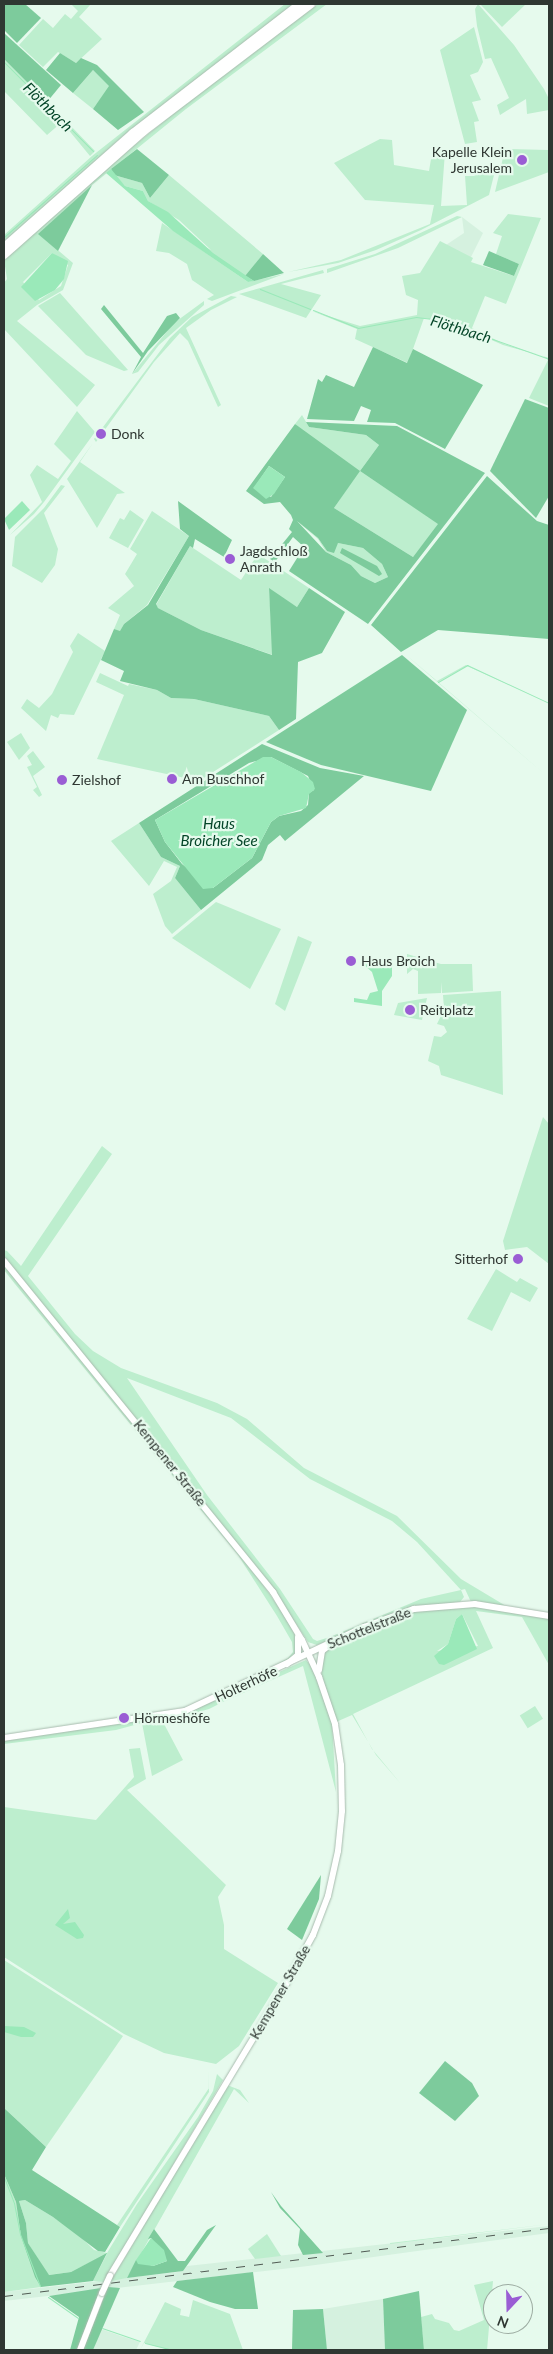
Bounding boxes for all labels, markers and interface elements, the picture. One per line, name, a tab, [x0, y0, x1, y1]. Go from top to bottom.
water label: Flöthbach	[20, 79, 76, 135]
place label: Kapelle Klein Jerusalem	[432, 144, 512, 176]
marker: Kapelle Klein Jerusalem	[516, 154, 528, 166]
water label: Flöthbach	[429, 311, 493, 347]
place label: Donk	[111, 426, 144, 442]
marker: Donk	[95, 428, 107, 440]
place label: Jagdschloß Anrath	[240, 543, 308, 576]
marker: Jagdschloß Anrath	[224, 553, 236, 565]
place label: Am Buschhof	[182, 771, 264, 787]
place label: Zielshof	[72, 772, 121, 788]
marker: Am Buschhof	[166, 773, 178, 785]
marker: Zielshof	[56, 774, 68, 786]
water label: Haus Broicher See	[180, 814, 258, 849]
place label: Haus Broich	[361, 953, 435, 969]
marker: Haus Broich	[345, 955, 357, 967]
place label: Reitplatz	[420, 1002, 473, 1018]
marker: Reitplatz	[404, 1004, 416, 1016]
place label: Sitterhof	[455, 1251, 508, 1267]
marker: Sitterhof	[512, 1253, 524, 1265]
street label: Kempener Straße	[130, 1416, 210, 1510]
street label: Schottelstraße	[325, 1604, 413, 1652]
street label: Holterhöfe	[212, 1662, 280, 1706]
place label: Hörmeshöfe	[134, 1710, 210, 1726]
marker: Hörmeshöfe	[118, 1712, 130, 1724]
street label: Kempener Straße	[246, 1942, 314, 2042]
north arrow	[483, 2284, 533, 2334]
text: N	[495, 2313, 511, 2332]

